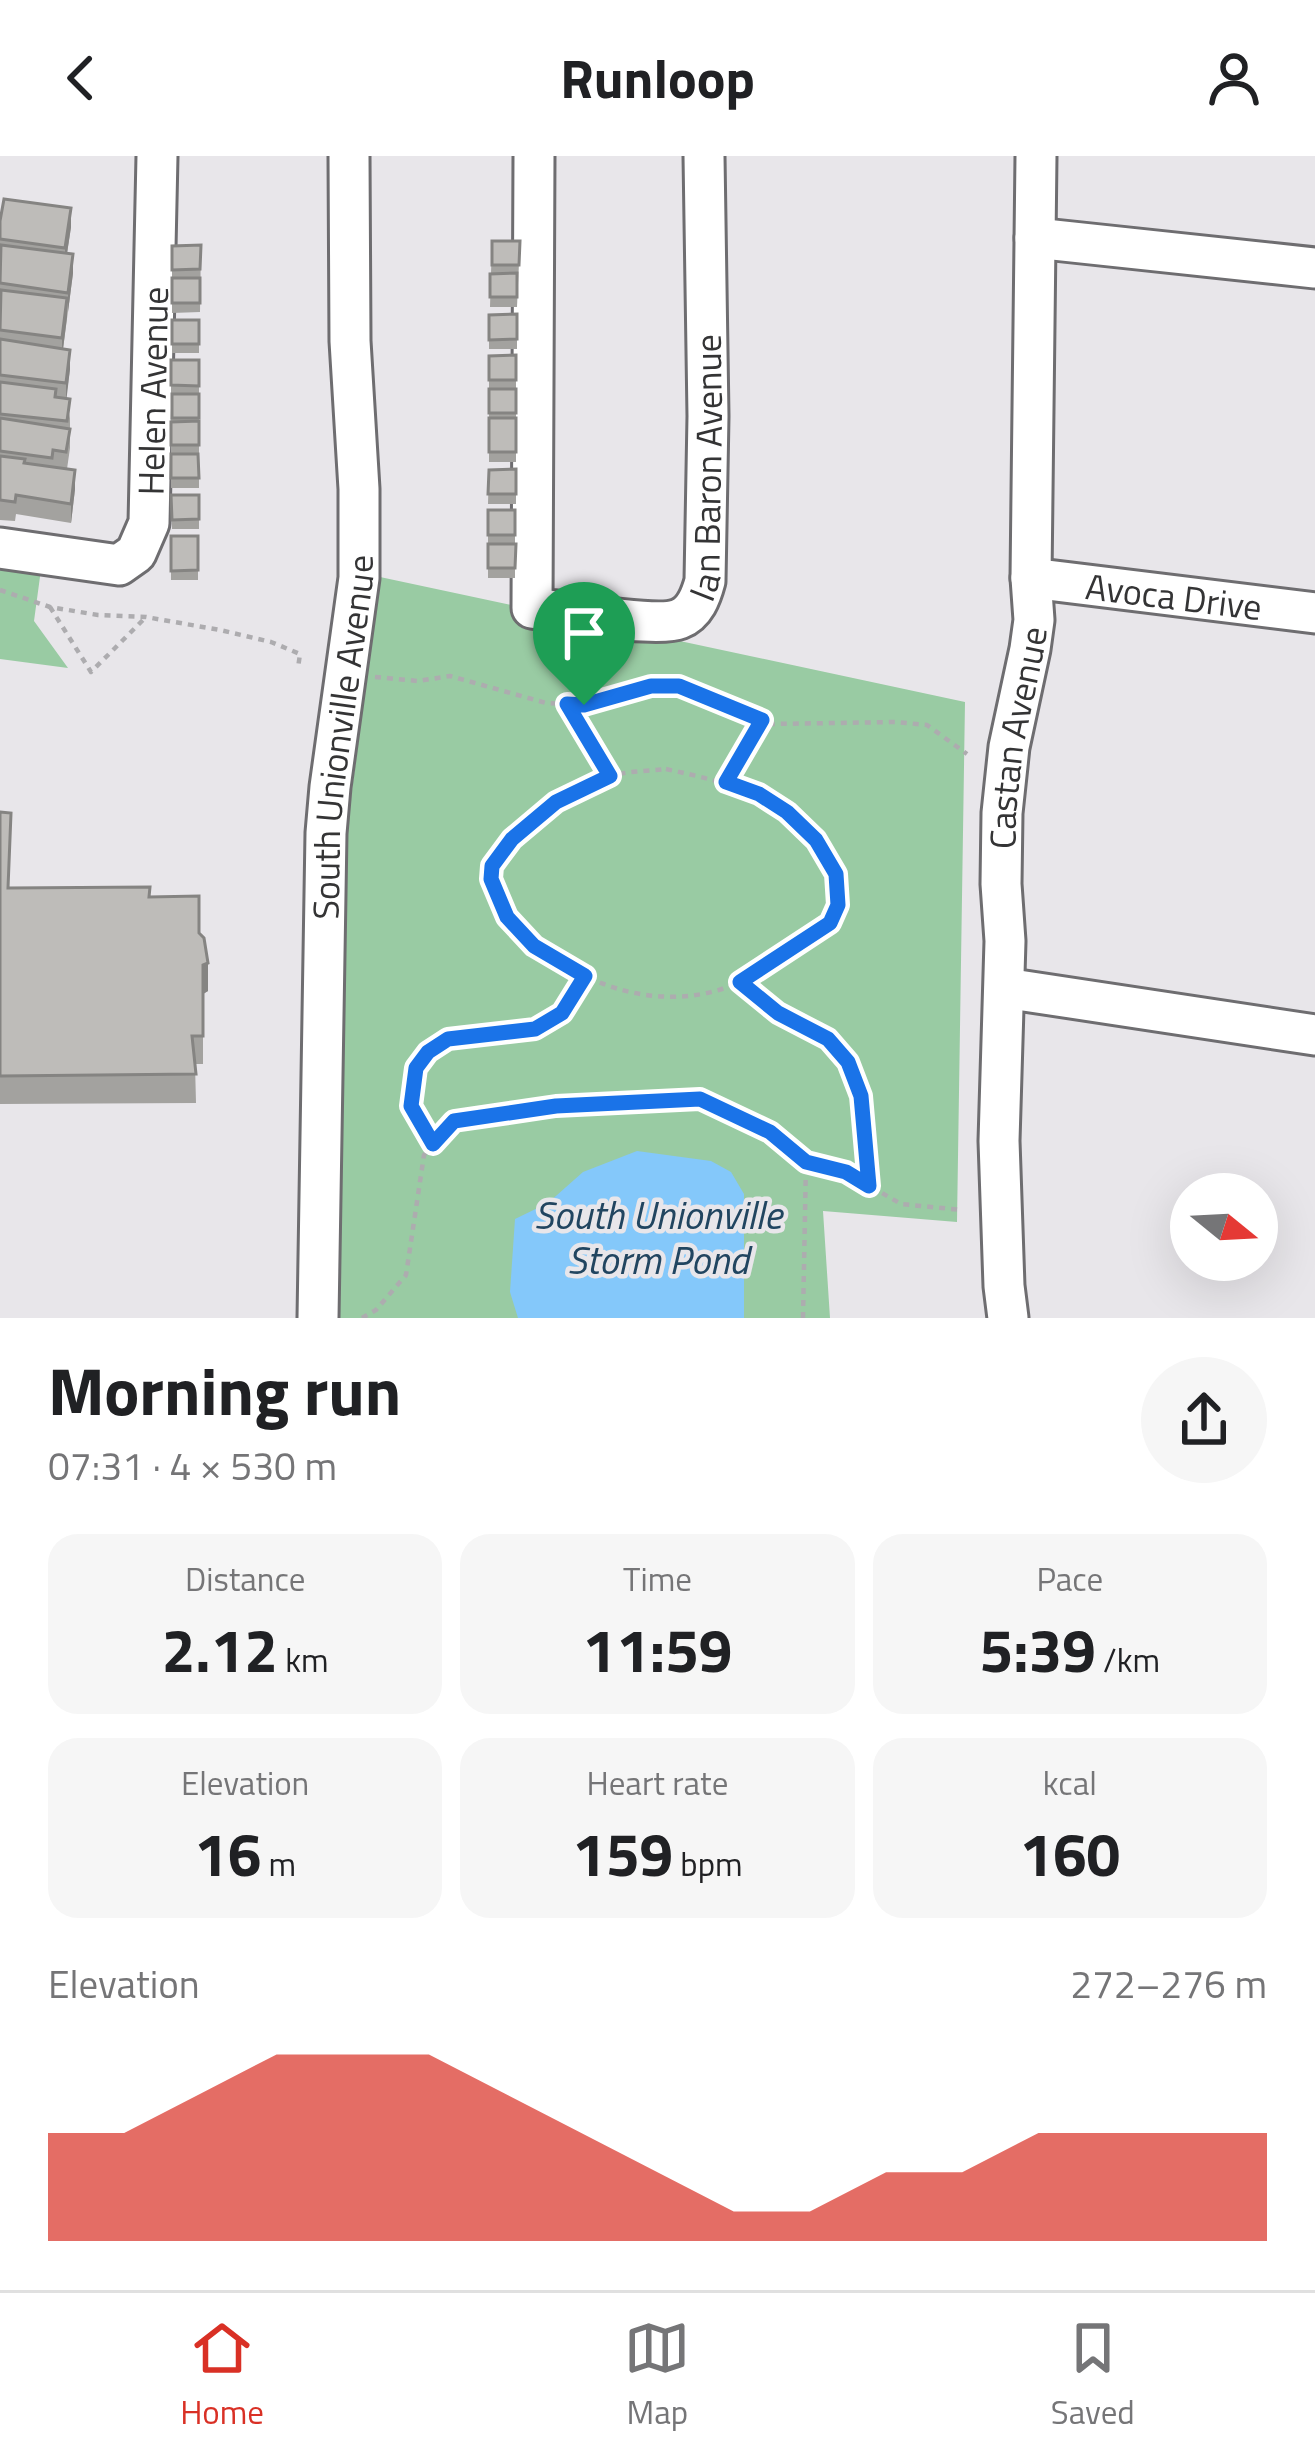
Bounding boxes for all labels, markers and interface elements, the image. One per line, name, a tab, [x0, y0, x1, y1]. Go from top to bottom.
text: Runloop	[560, 37, 755, 119]
icon: back	[48, 45, 114, 111]
icon: person	[1201, 45, 1267, 111]
street label: Helen Avenue	[122, 286, 182, 496]
street label: Ian Baron Avenue	[673, 334, 736, 609]
street label: South Unionville Avenue	[297, 555, 387, 920]
street label: Avoca Drive	[1083, 557, 1265, 634]
pin	[533, 582, 635, 705]
icon: arrive	[551, 600, 617, 666]
street label: Castan Avenue	[974, 623, 1060, 849]
north arrow	[1170, 1173, 1278, 1281]
map controls	[1170, 1173, 1278, 1281]
water label: South Unionville Storm Pond	[534, 1185, 784, 1289]
text: Morning run	[48, 1340, 401, 1441]
button: share	[1141, 1357, 1267, 1483]
text: 07:31 · 4 × 530 m	[48, 1436, 337, 1495]
text: Distance	[185, 1554, 305, 1604]
text: Time	[623, 1554, 692, 1604]
text: Pace	[1036, 1554, 1103, 1604]
text: 2.12	[162, 1604, 278, 1695]
text: 11:59	[583, 1604, 732, 1695]
text: 5:39	[980, 1604, 1096, 1695]
text: km	[278, 1635, 329, 1685]
text: /km	[1096, 1635, 1160, 1685]
text: Elevation	[181, 1758, 309, 1808]
text: Heart rate	[587, 1758, 728, 1808]
text: kcal	[1043, 1758, 1097, 1808]
text: 16	[194, 1808, 261, 1899]
text: 159	[572, 1808, 673, 1899]
text: 160	[1019, 1808, 1120, 1899]
text: m	[261, 1839, 296, 1889]
text: bpm	[673, 1839, 743, 1889]
text: Elevation	[48, 1954, 200, 2013]
text: 272–276 m	[1070, 1954, 1267, 2013]
tab: Home	[180, 2315, 264, 2437]
tab: Map	[624, 2315, 690, 2437]
tab: Saved	[1051, 2315, 1135, 2437]

